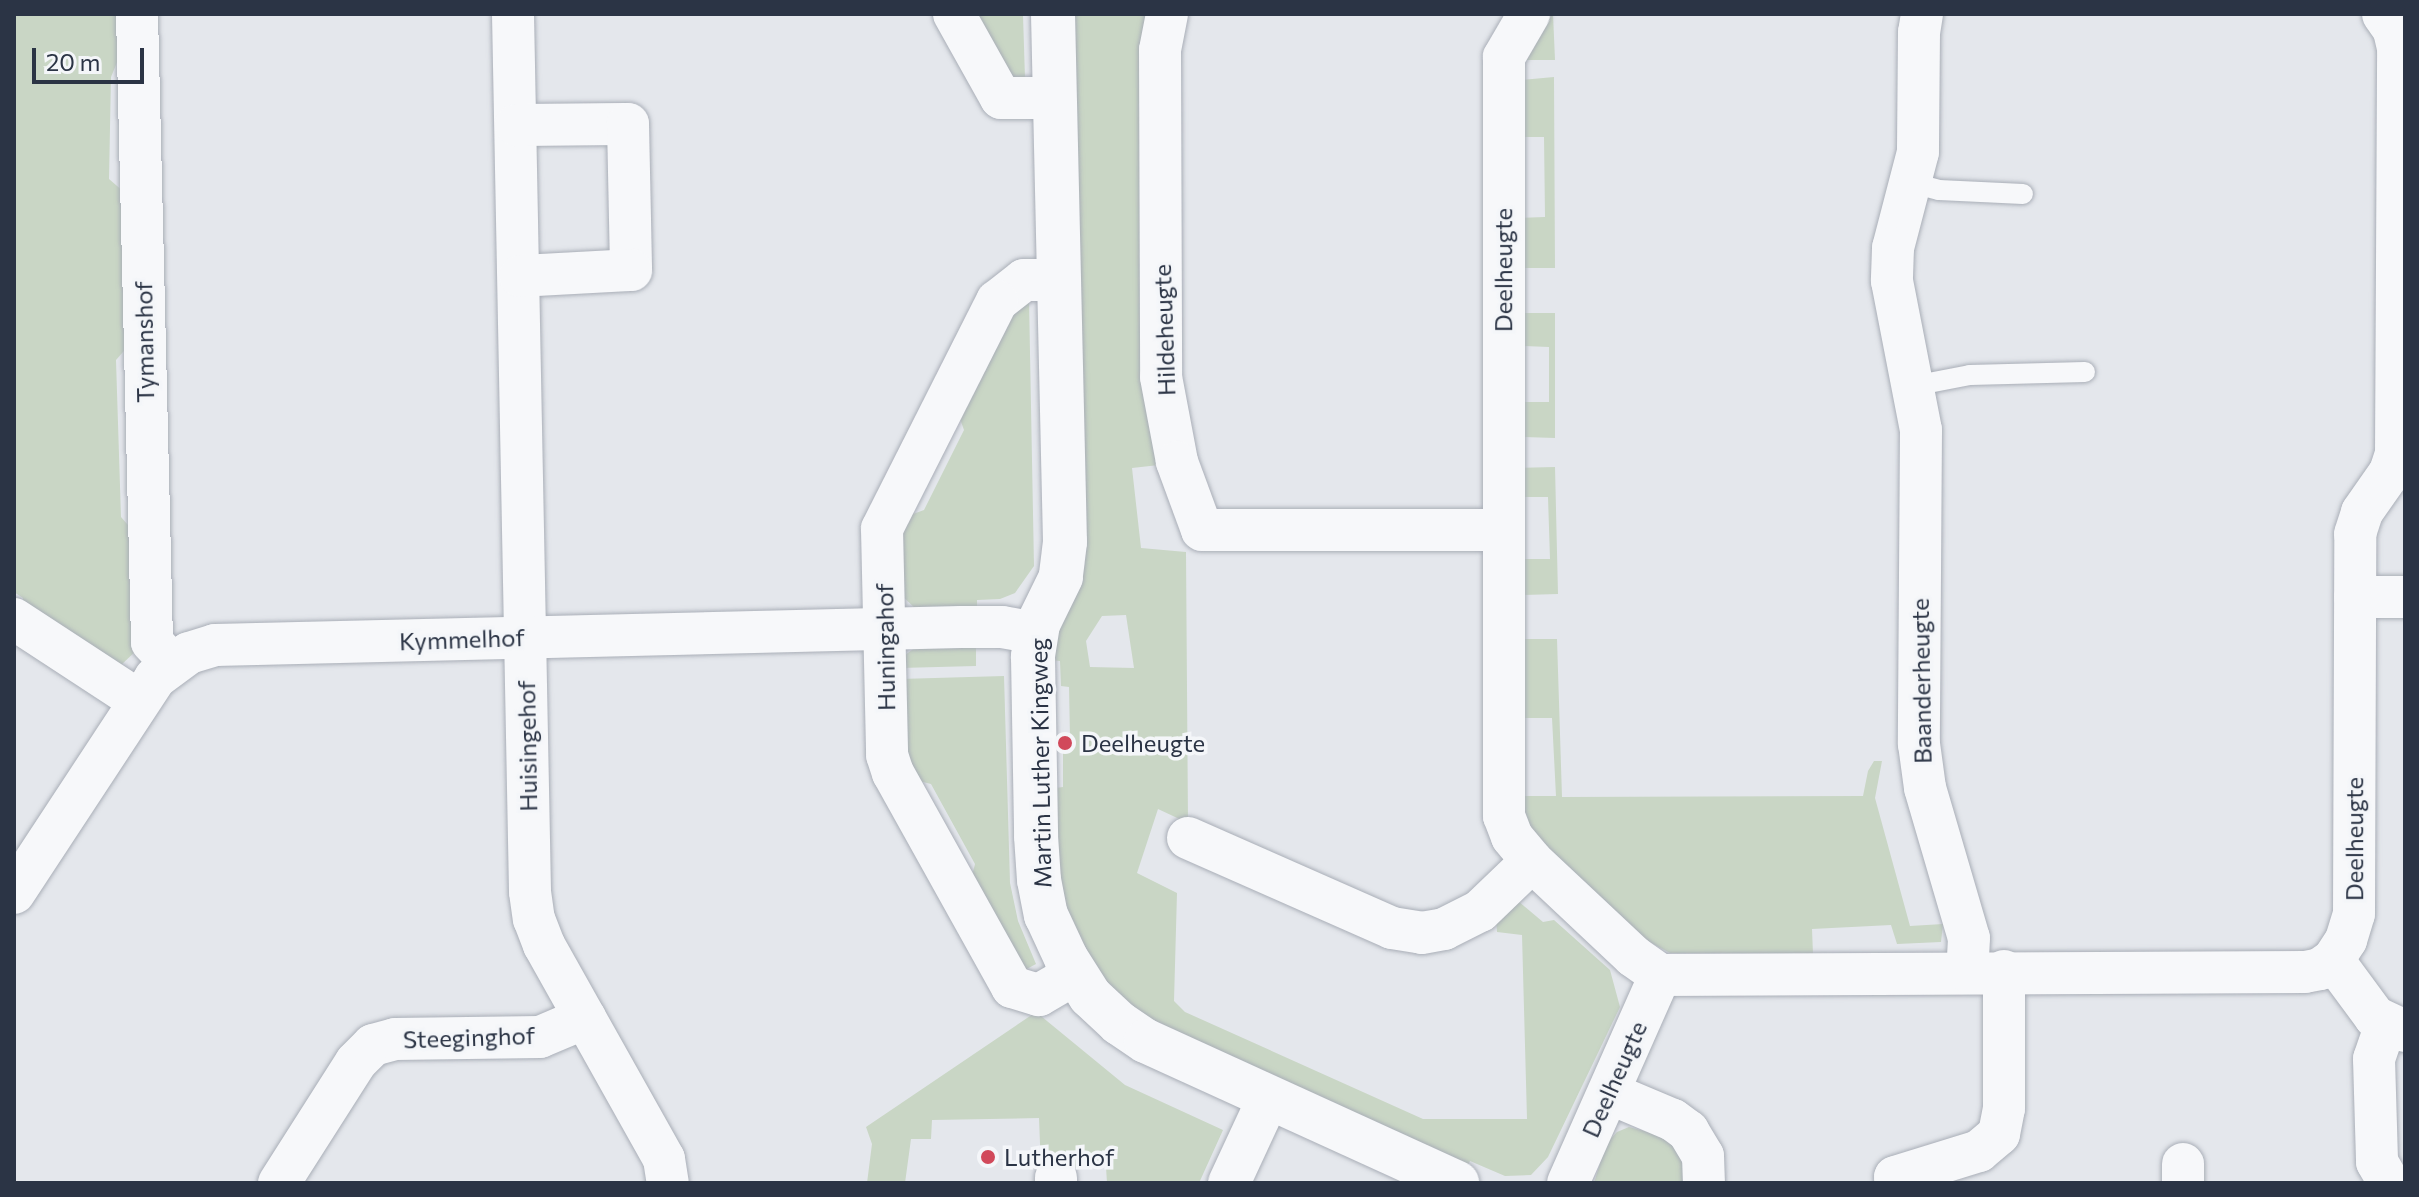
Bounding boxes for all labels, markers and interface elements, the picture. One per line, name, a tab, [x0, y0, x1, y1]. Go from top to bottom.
scale bar	[36, 32, 148, 82]
text: 20 m	[46, 47, 100, 76]
street label: Deelheugte	[1489, 208, 1517, 332]
street label: Hildeheugte	[1147, 264, 1181, 396]
street label: Tymanshof	[129, 281, 159, 403]
street label: Huningahof	[869, 583, 901, 711]
street label: Baanderheugte	[1905, 598, 1937, 764]
street label: Kymmelhof	[399, 622, 525, 656]
street label: Martin Luther Kingweg	[1023, 638, 1057, 888]
street label: Huisingehof	[511, 680, 543, 812]
place label: Deelheugte	[1081, 729, 1205, 757]
marker: Deelheugte	[1056, 734, 1074, 752]
street label: Deelheugte	[2340, 777, 2368, 901]
street label: Deelheugte	[1576, 1016, 1652, 1142]
street label: Steeginghof	[402, 1020, 536, 1054]
place label: Lutherhof	[1004, 1143, 1114, 1171]
marker: Lutherhof	[979, 1148, 997, 1166]

